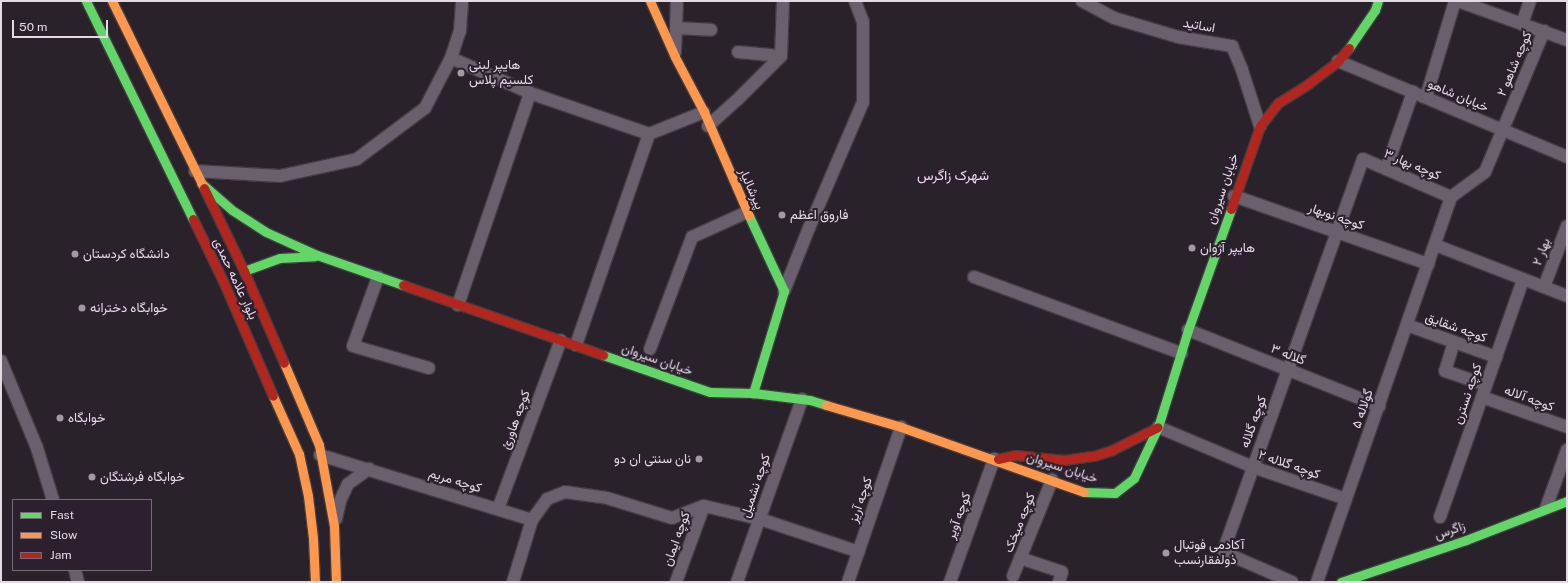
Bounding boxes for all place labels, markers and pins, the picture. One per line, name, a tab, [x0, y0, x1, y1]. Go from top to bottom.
place label: هایپر لبنی کلسیم پلاس	[469, 58, 533, 89]
marker: هایپر لبنی کلسیم پلاس	[456, 68, 466, 78]
place label: فاروق اعظم	[790, 207, 848, 223]
marker: فاروق اعظم	[777, 210, 787, 220]
place label: هایپر آژوان	[1200, 240, 1255, 256]
marker: هایپر آژوان	[1187, 243, 1197, 253]
place label: دانشگاه کردستان	[83, 246, 170, 262]
marker: دانشگاه کردستان	[70, 249, 80, 259]
place label: خوابگاه دخترانه	[90, 300, 168, 316]
marker: خوابگاه دخترانه	[77, 303, 87, 313]
place label: خوابگاه	[68, 410, 105, 426]
marker: خوابگاه	[55, 413, 65, 423]
place label: نان سنتی ان دو	[614, 451, 691, 467]
marker: نان سنتی ان دو	[694, 454, 704, 464]
place label: خوابگاه فرشتگان	[100, 469, 185, 485]
marker: خوابگاه فرشتگان	[87, 472, 97, 482]
place label: آکادمی فوتبال ذولفقارنسب	[1174, 538, 1244, 569]
marker: آکادمی فوتبال ذولفقارنسب	[1161, 548, 1171, 558]

